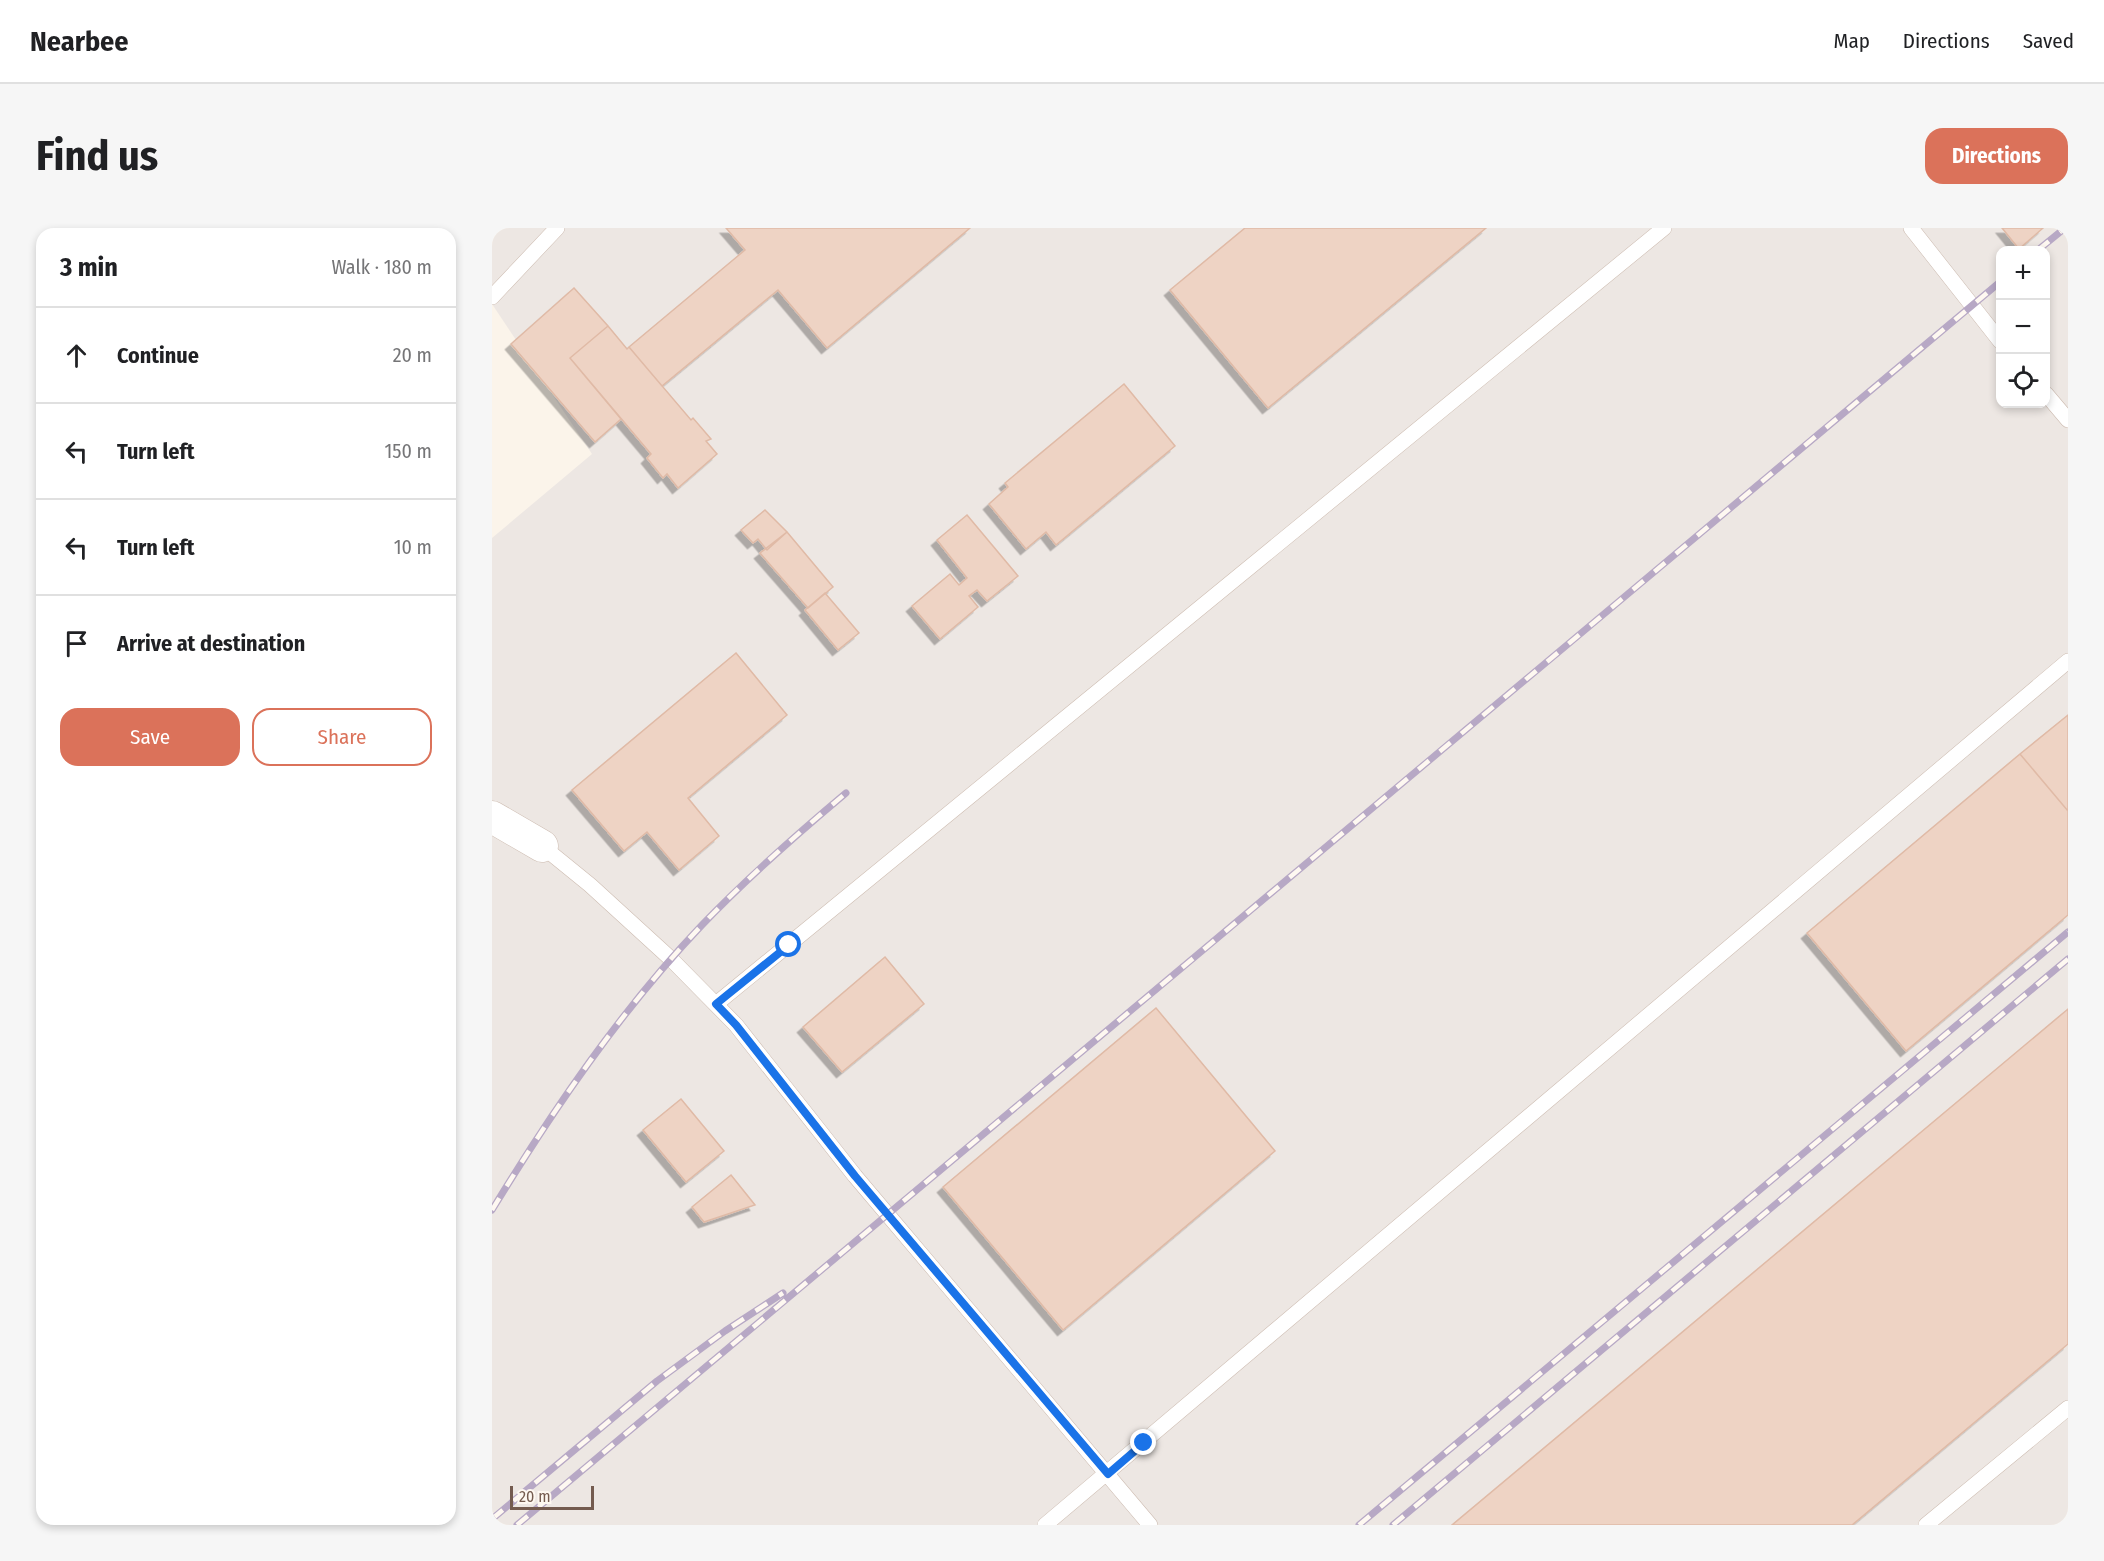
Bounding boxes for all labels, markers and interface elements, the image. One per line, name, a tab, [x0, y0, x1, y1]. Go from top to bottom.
text: Nearbee	[30, 25, 129, 58]
text: Map	[1833, 28, 1870, 54]
text: Directions	[1903, 28, 1990, 54]
text: Saved	[2023, 28, 2074, 54]
button: Directions	[1925, 128, 2068, 184]
text: Find us	[36, 131, 158, 181]
map controls	[1996, 246, 2050, 408]
button: +	[1996, 246, 2050, 300]
text: 3 min	[60, 252, 118, 283]
text: Walk · 180 m	[331, 255, 432, 279]
button: −	[1996, 300, 2050, 354]
icon: ahead	[60, 339, 93, 372]
text: Continue	[117, 342, 199, 369]
text: 20 m	[393, 343, 432, 367]
button: locate	[1996, 354, 2050, 408]
icon: left	[60, 435, 93, 468]
text: Turn left	[117, 438, 195, 465]
text: 150 m	[385, 439, 432, 463]
icon: left	[60, 531, 93, 564]
text: Turn left	[117, 534, 195, 561]
text: 10 m	[394, 535, 432, 559]
icon: arrive	[60, 627, 93, 660]
text: Arrive at destination	[117, 630, 305, 657]
button: Save	[60, 708, 240, 766]
button: Share	[252, 708, 432, 766]
route start	[775, 931, 801, 957]
route end	[1130, 1429, 1156, 1455]
scale bar	[510, 1483, 594, 1510]
text: 20 m	[519, 1487, 550, 1506]

